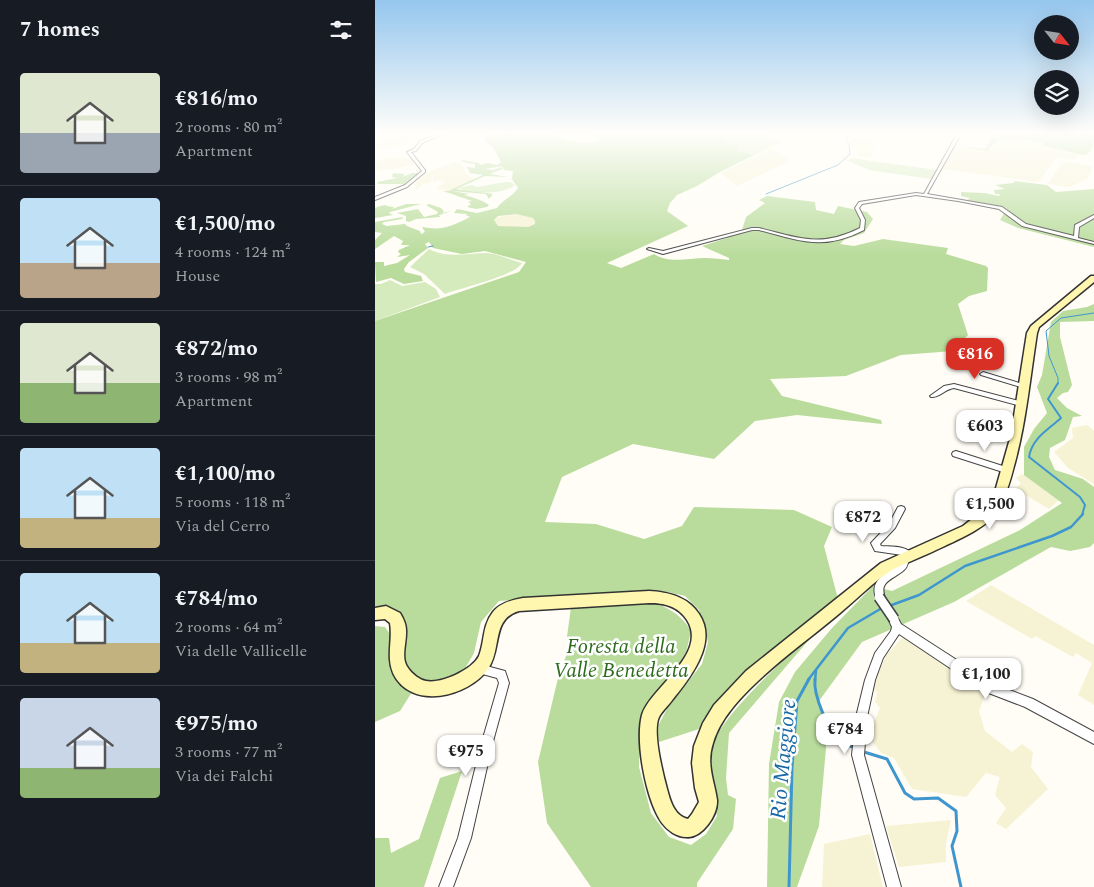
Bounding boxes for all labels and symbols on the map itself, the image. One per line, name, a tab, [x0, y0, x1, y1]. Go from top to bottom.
north arrow	[1034, 15, 1079, 60]
pin: €816	[945, 338, 1005, 380]
pin: €603	[955, 410, 1015, 452]
pin: €1,500	[949, 488, 1031, 530]
pin: €872	[833, 500, 893, 543]
park label: Foresta della Valle Benedetta	[553, 631, 689, 687]
pin: €1,100	[945, 658, 1027, 700]
water label: Rio Maggiore	[762, 697, 805, 821]
pin: €784	[815, 712, 875, 755]
pin: €975	[436, 734, 496, 777]

